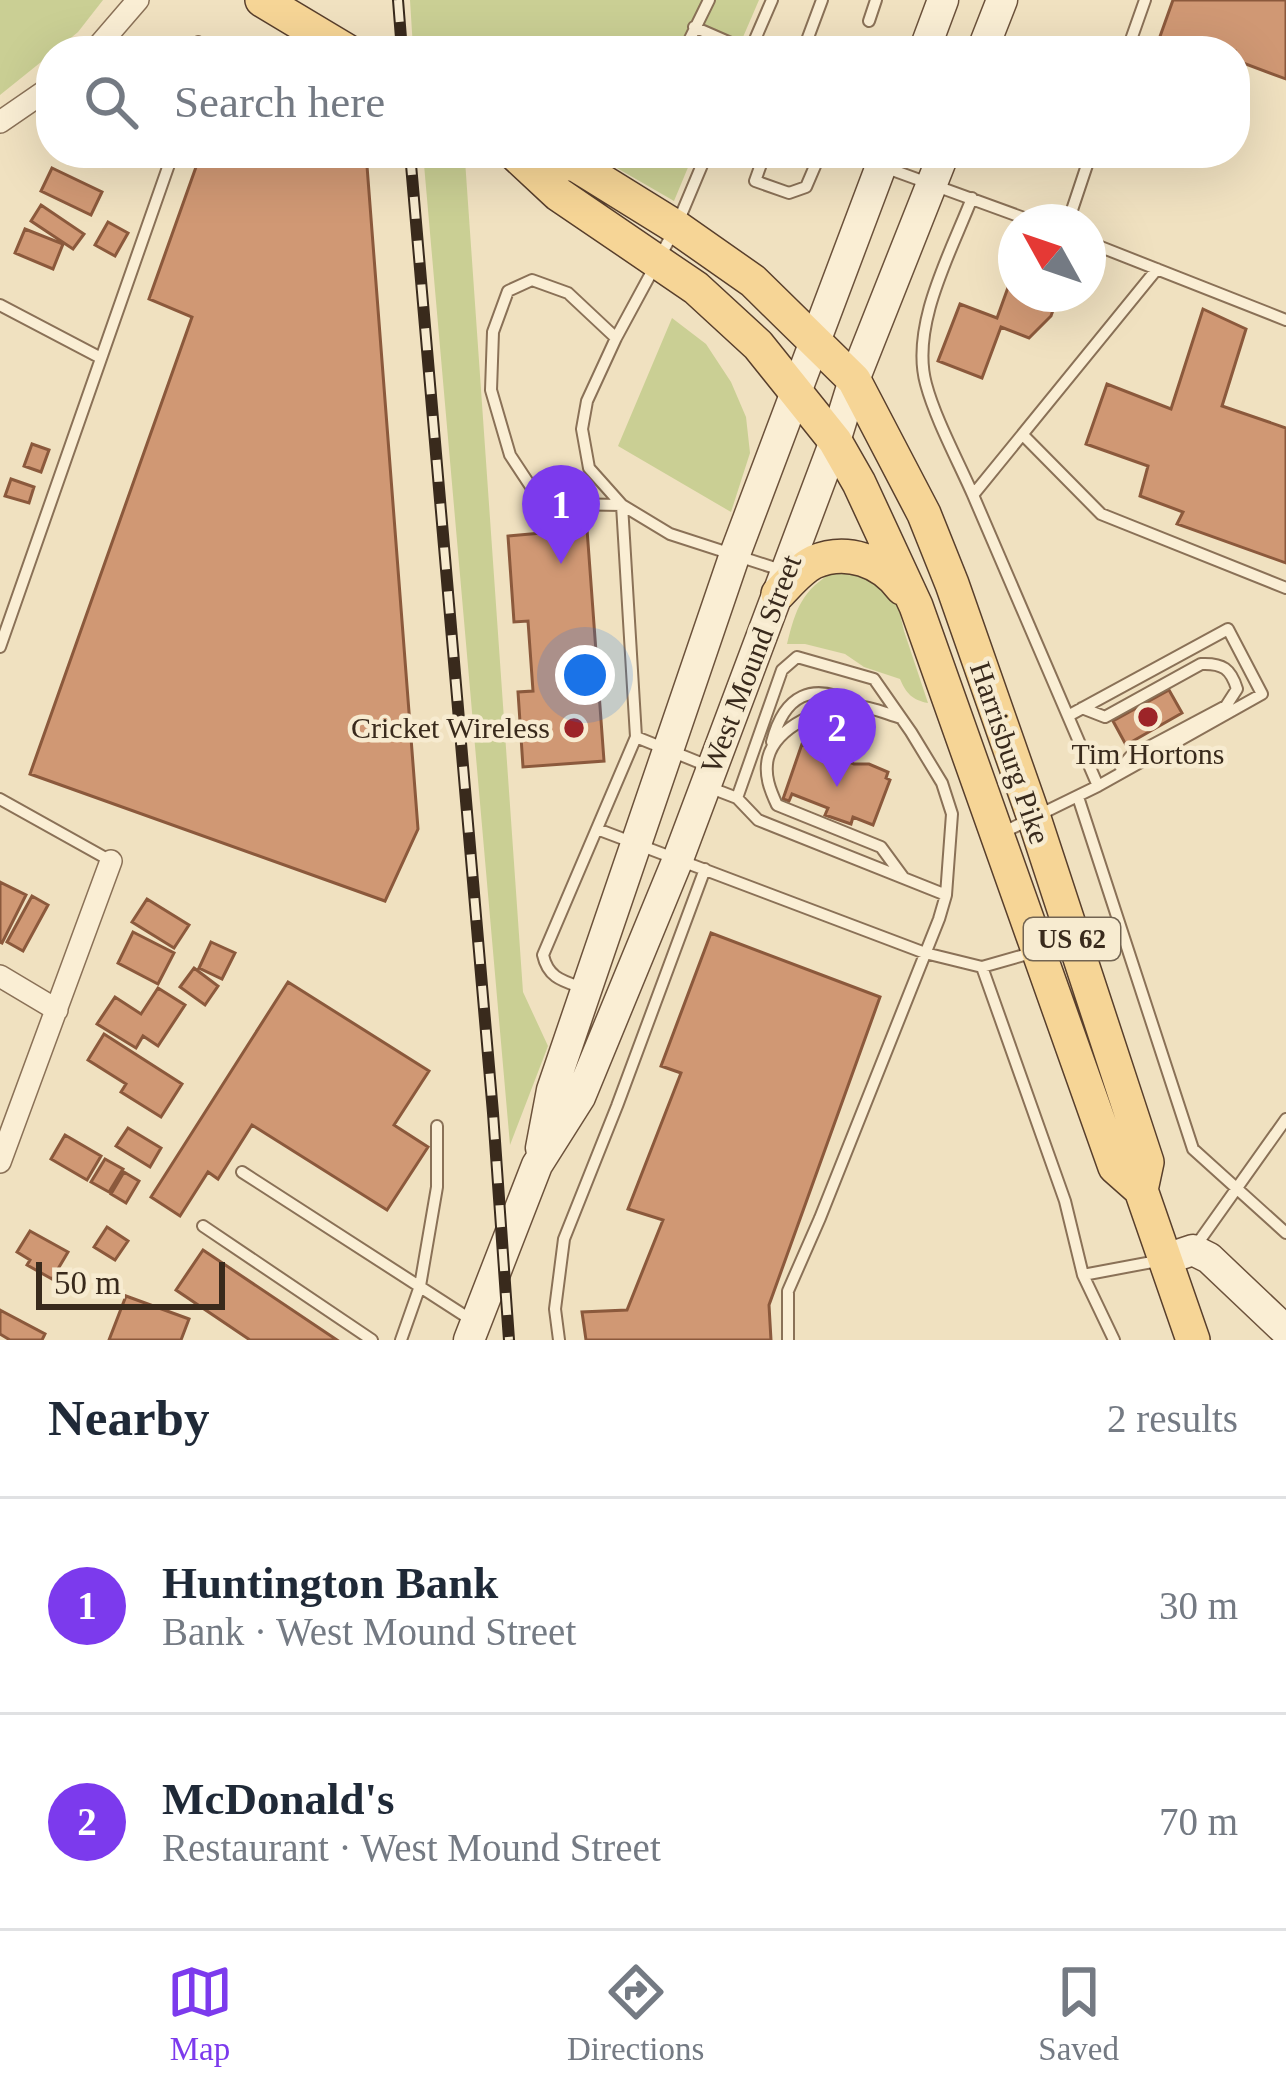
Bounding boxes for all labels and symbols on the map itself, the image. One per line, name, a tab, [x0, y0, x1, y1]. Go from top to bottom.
north arrow	[998, 204, 1106, 312]
pin: 1	[522, 465, 600, 564]
street label: West Mound Street	[694, 550, 808, 778]
your location	[555, 645, 615, 705]
street label: Harrisburg Pike	[964, 658, 1057, 848]
pin: 2	[798, 688, 876, 787]
marker: Tim Hortons	[1135, 704, 1161, 730]
place label: Cricket Wireless	[351, 711, 550, 744]
marker: Cricket Wireless	[561, 715, 587, 741]
place label: Tim Hortons	[1071, 737, 1225, 770]
road number: US 62	[1024, 918, 1120, 960]
scale bar	[36, 1256, 225, 1309]

